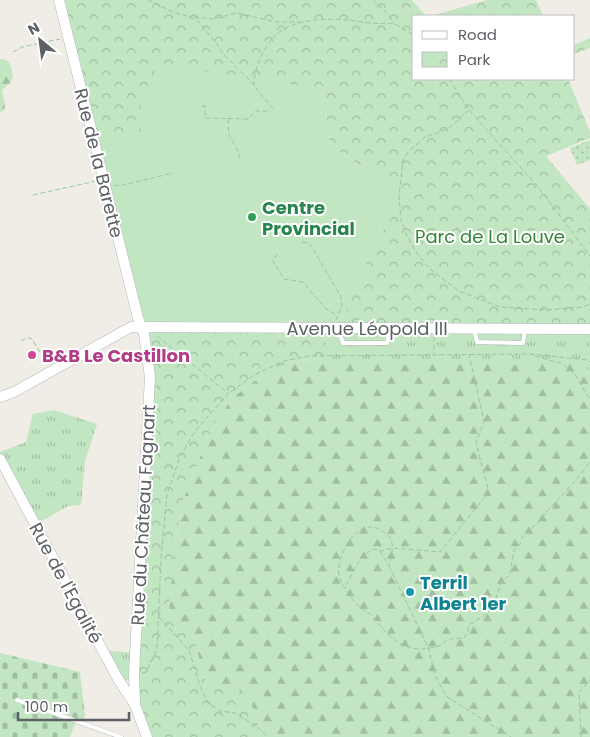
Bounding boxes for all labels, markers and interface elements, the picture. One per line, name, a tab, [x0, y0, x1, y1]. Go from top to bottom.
north arrow	[15, 15, 65, 65]
legend	[412, 15, 575, 80]
text: N	[24, 17, 43, 40]
text: Road	[458, 24, 497, 45]
text: Park	[458, 49, 490, 70]
street label: Rue de la Barette	[68, 86, 130, 240]
place label: Centre Provincial	[262, 195, 355, 241]
marker: Centre Provincial	[246, 211, 258, 223]
park label: Parc de La Louve	[415, 224, 565, 249]
street label: Avenue Léopold III	[286, 316, 448, 341]
place label: B&B Le Castillon	[42, 343, 190, 368]
marker: B&B Le Castillon	[26, 349, 38, 361]
street label: Rue du Château Fagnart	[125, 404, 161, 626]
street label: Rue de l'Egalité	[24, 518, 108, 648]
place label: Terril Albert 1er	[420, 570, 507, 616]
marker: Terril Albert 1er	[404, 586, 416, 598]
scale bar	[18, 690, 129, 722]
text: 100 m	[25, 696, 68, 717]

